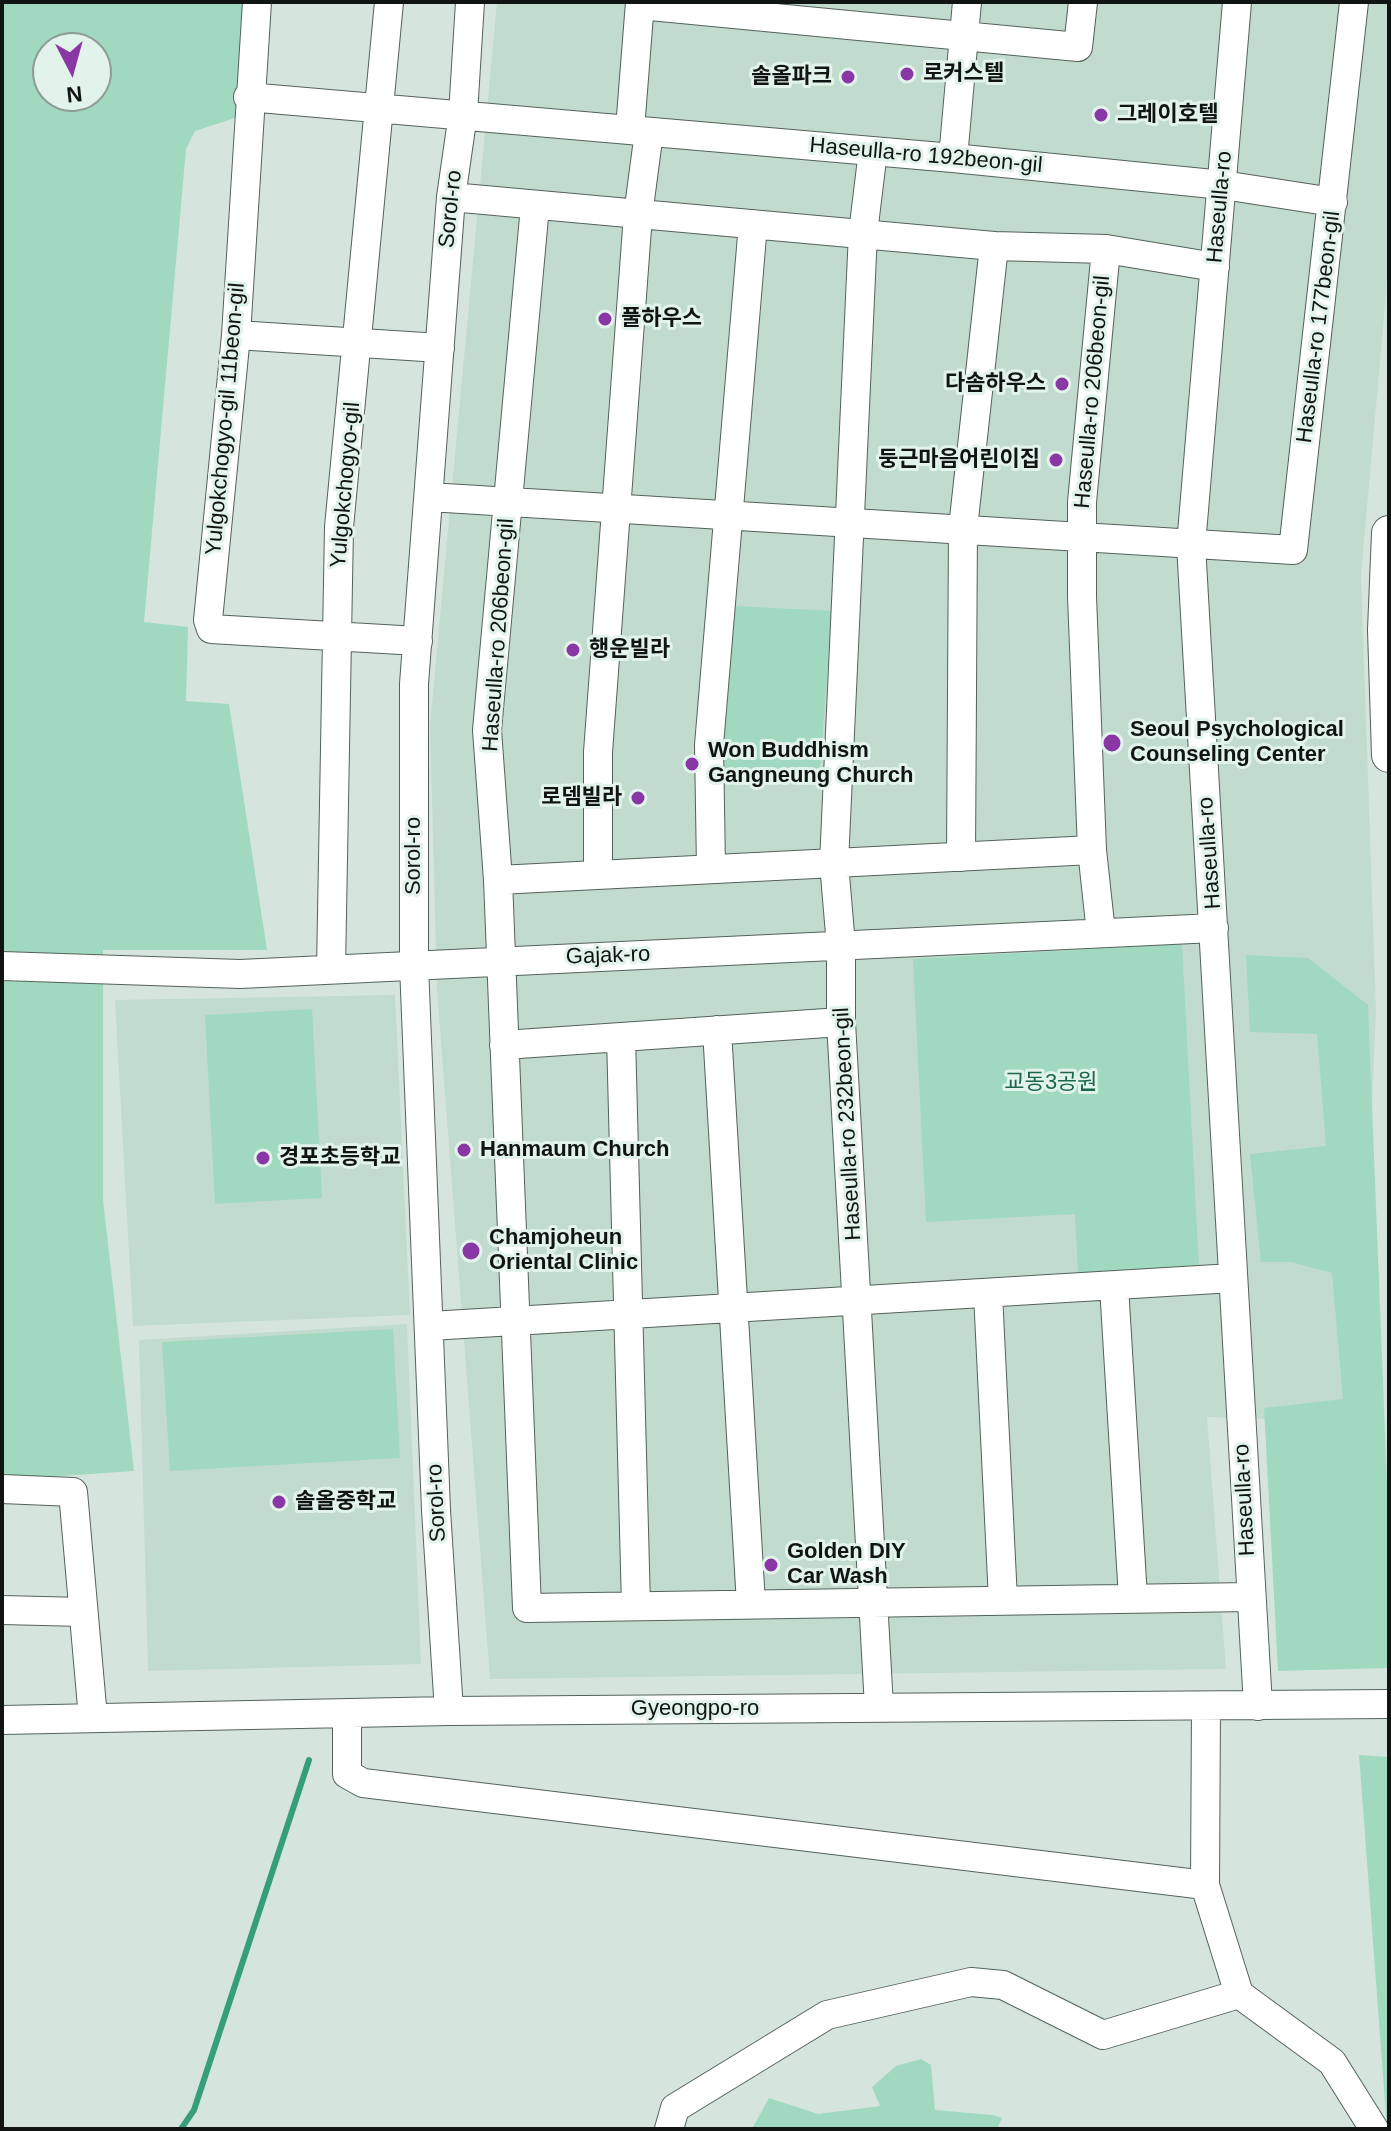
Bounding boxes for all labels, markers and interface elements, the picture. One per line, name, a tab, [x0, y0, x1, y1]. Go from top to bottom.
north arrow	[32, 32, 112, 112]
place label: 로커스텔	[923, 61, 1004, 87]
place label: 솔올파크	[751, 64, 832, 90]
marker: 로커스텔	[898, 65, 916, 83]
marker: 솔올파크	[839, 68, 857, 86]
text: N	[65, 81, 84, 108]
place label: 그레이호텔	[1117, 102, 1218, 128]
marker: 그레이호텔	[1092, 106, 1110, 124]
street label: Haseulla-ro 192beon-gil	[808, 133, 1044, 179]
street label: Haseulla-ro	[1202, 150, 1238, 264]
street label: Sorol-ro	[434, 169, 468, 249]
street label: Haseulla-ro 177beon-gil	[1292, 209, 1346, 445]
street label: Haseulla-ro 206beon-gil	[1070, 274, 1116, 510]
street label: Yulgokchogyo-gil 11beon-gil	[201, 282, 251, 556]
place label: 풀하우스	[621, 306, 702, 332]
marker: 풀하우스	[596, 310, 614, 328]
place label: 다솜하우스	[945, 371, 1046, 397]
marker: 다솜하우스	[1053, 375, 1071, 393]
street label: Yulgokchogyo-gil	[326, 401, 366, 569]
place label: 둥근마음어린이집	[878, 447, 1040, 473]
marker: 둥근마음어린이집	[1047, 451, 1065, 469]
street label: Haseulla-ro 206beon-gil	[478, 518, 520, 752]
place label: 행운빌라	[589, 637, 670, 663]
marker: 행운빌라	[564, 641, 582, 659]
place label: Seoul Psychological Counseling Center	[1130, 717, 1344, 768]
marker: Seoul Psychological Counseling Center	[1101, 732, 1123, 754]
place label: Won Buddhism Gangneung Church	[708, 738, 913, 790]
marker: Won Buddhism Gangneung Church	[683, 755, 701, 773]
place label: 로뎀빌라	[541, 785, 622, 811]
marker: 로뎀빌라	[629, 789, 647, 807]
street label: Haseulla-ro	[1193, 796, 1227, 910]
street label: Sorol-ro	[401, 817, 427, 895]
street label: Gajak-ro	[565, 941, 651, 971]
street label: Haseulla-ro 232beon-gil	[829, 1007, 867, 1241]
park label: 교동3공원	[1004, 1070, 1098, 1096]
place label: Hanmaum Church	[480, 1137, 669, 1163]
marker: Hanmaum Church	[455, 1141, 473, 1159]
place label: 경포초등학교	[279, 1145, 400, 1171]
marker: 경포초등학교	[254, 1149, 272, 1167]
place label: Chamjoheun Oriental Clinic	[489, 1225, 638, 1276]
marker: Chamjoheun Oriental Clinic	[460, 1240, 482, 1262]
street label: Haseulla-ro	[1229, 1443, 1261, 1557]
street label: Sorol-ro	[422, 1463, 452, 1543]
place label: 솔올중학교	[295, 1489, 396, 1515]
marker: 솔올중학교	[270, 1493, 288, 1511]
place label: Golden DIY Car Wash	[787, 1539, 906, 1590]
marker: Golden DIY Car Wash	[762, 1556, 780, 1574]
street label: Gyeongpo-ro	[631, 1696, 759, 1722]

